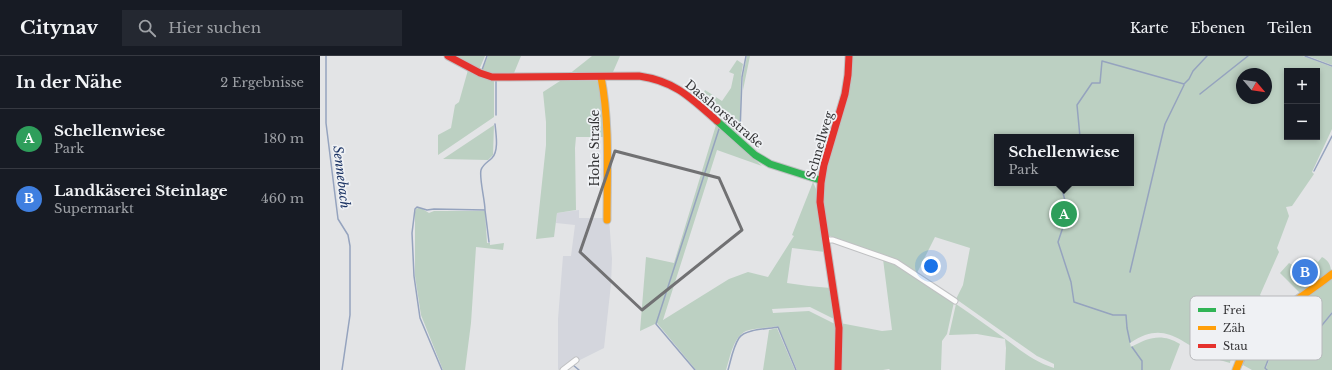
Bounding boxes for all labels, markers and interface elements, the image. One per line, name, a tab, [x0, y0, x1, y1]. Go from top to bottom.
search box	[122, 10, 402, 46]
text: Citynav	[20, 16, 98, 39]
icon: search	[136, 17, 158, 39]
text: Hier suchen	[168, 18, 261, 37]
text: Karte	[1130, 19, 1169, 37]
text: Ebenen	[1191, 19, 1245, 37]
text: Teilen	[1267, 19, 1312, 37]
north arrow	[1236, 68, 1272, 104]
map controls	[1284, 68, 1320, 140]
button: +	[1284, 68, 1320, 104]
text: In der Nähe	[16, 72, 122, 93]
text: 2 Ergebnisse	[220, 74, 304, 91]
street label: Dasshorststraße	[682, 77, 767, 151]
button: −	[1284, 104, 1320, 140]
street label: Hohe Straße	[587, 109, 602, 186]
street label: Schnellweg	[803, 109, 837, 180]
text: Schellenwiese	[54, 121, 165, 140]
text: A	[24, 130, 34, 147]
text: 180 m	[263, 130, 304, 147]
popup	[994, 134, 1134, 186]
text: Park	[54, 140, 84, 157]
text: Schellenwiese	[1008, 142, 1120, 161]
water label: Sennebach	[329, 145, 354, 210]
text: Park	[1008, 161, 1039, 178]
text: Landkäserei Steinlage	[54, 181, 228, 200]
text: B	[24, 190, 34, 207]
text: 460 m	[261, 190, 304, 207]
pin: A	[1051, 199, 1077, 229]
text: Supermarkt	[54, 200, 134, 217]
your location	[921, 256, 941, 276]
pin: B	[1292, 257, 1318, 287]
legend	[1190, 296, 1322, 360]
text: Frei	[1223, 303, 1246, 317]
text: Zäh	[1223, 321, 1246, 335]
text: Stau	[1223, 339, 1248, 353]

